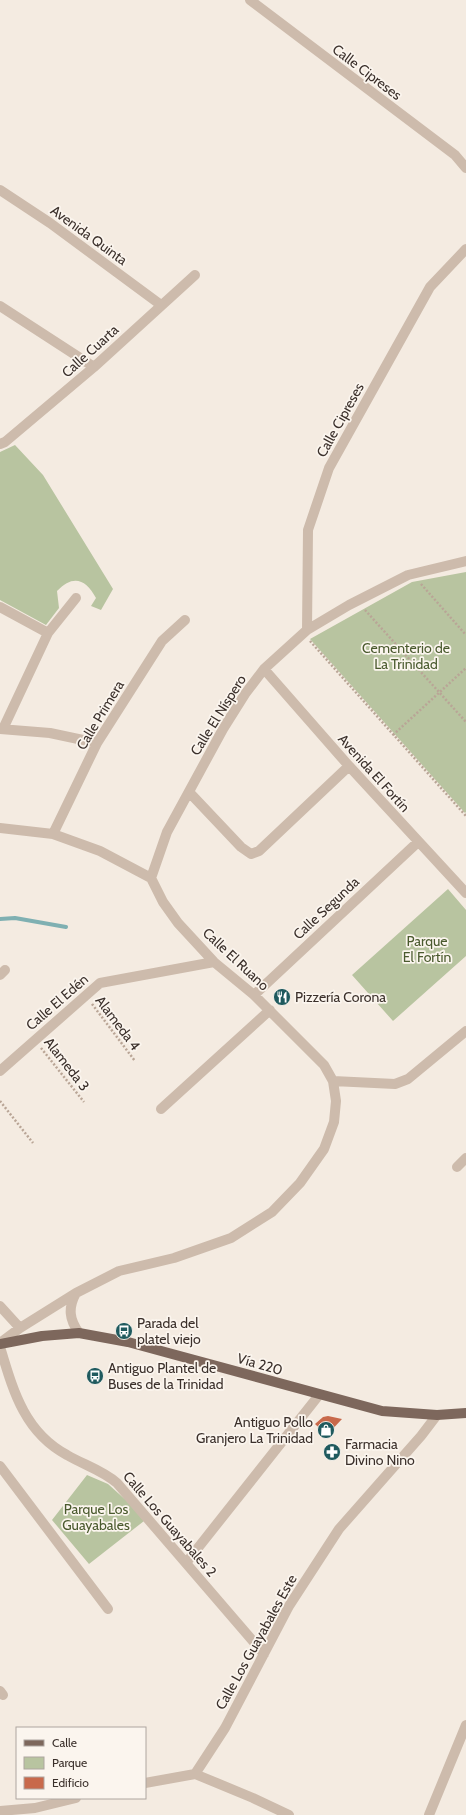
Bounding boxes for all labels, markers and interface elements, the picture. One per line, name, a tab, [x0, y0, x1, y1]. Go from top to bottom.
street label: Calle Cipreses	[329, 40, 405, 104]
street label: Avenida Quinta	[47, 201, 131, 269]
street label: Calle Cuarta	[58, 321, 122, 381]
street label: Calle Cipreses	[312, 380, 368, 460]
park label: Cementerio de La Trinidad	[362, 639, 450, 673]
street label: Calle El Níspero	[186, 671, 250, 759]
street label: Calle Primera	[72, 677, 128, 753]
street label: Avenida El Fortín	[334, 730, 414, 816]
street label: Calle Segunda	[289, 873, 363, 943]
street label: Calle El Ruano	[199, 924, 273, 995]
park label: Parque El Fortín	[403, 932, 451, 966]
street label: Calle El Edén	[22, 970, 92, 1034]
restaurant icon: Pizzería Corona	[272, 987, 292, 1007]
place label: Pizzería Corona	[295, 988, 386, 1006]
street label: Alameda 4	[92, 992, 144, 1054]
street label: Alameda 3	[40, 1034, 94, 1094]
place label: Parada del platel viejo	[137, 1314, 201, 1348]
bus stop icon: Parada del platel viejo	[114, 1321, 134, 1341]
street label: Vía 220	[235, 1349, 285, 1379]
place label: Antiguo Plantel de Buses de la Trinidad	[108, 1359, 223, 1393]
bus stop icon: Antiguo Plantel de Buses de la Trinidad	[85, 1366, 105, 1386]
place label: Antiguo Pollo Granjero La Trinidad	[196, 1413, 313, 1447]
shop icon: Antiguo Pollo Granjero La Trinidad	[316, 1420, 336, 1440]
place label: Farmacia Divino Nino	[345, 1435, 415, 1469]
pharmacy icon: Farmacia Divino Nino	[322, 1442, 342, 1462]
street label: Calle Los Guayabales 2	[119, 1468, 221, 1580]
park label: Parque Los Guayabales	[62, 1500, 130, 1534]
street label: Calle Los Guayabales Este	[211, 1571, 301, 1713]
legend	[16, 1727, 146, 1799]
text: Calle	[52, 1735, 77, 1750]
text: Parque	[52, 1755, 87, 1770]
text: Edificio	[52, 1775, 89, 1790]

